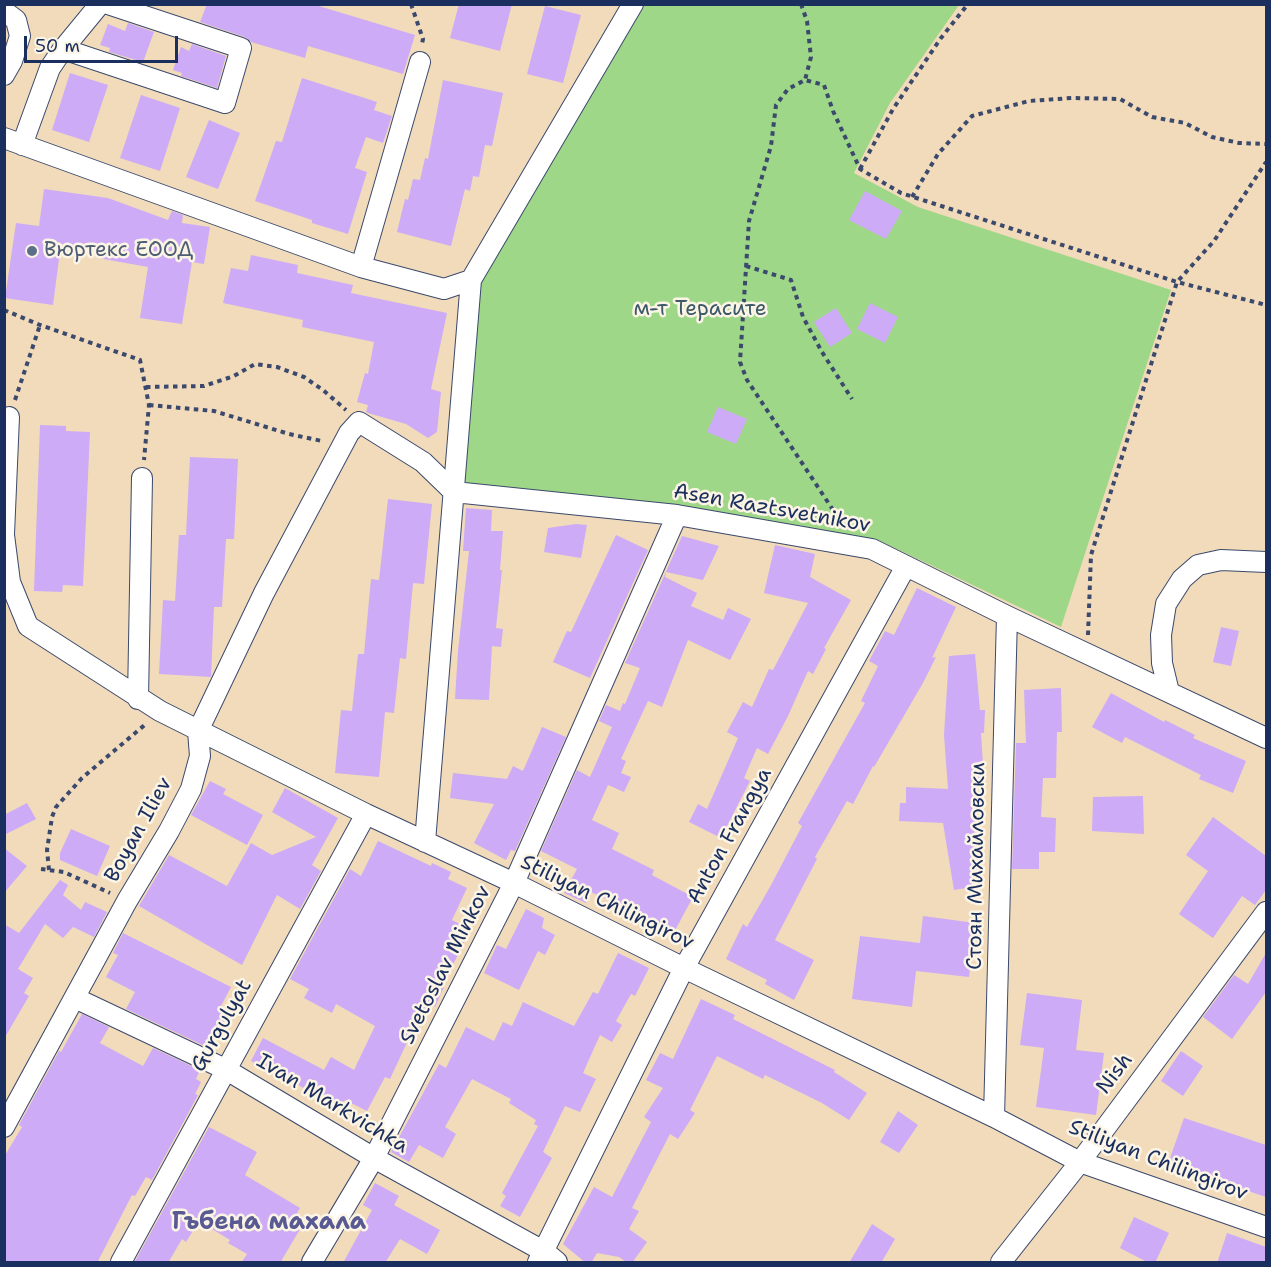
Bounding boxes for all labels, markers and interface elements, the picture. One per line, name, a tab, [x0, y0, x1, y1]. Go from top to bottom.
scale bar	[27, 24, 182, 62]
text: 50 m	[35, 34, 80, 58]
place label: Вюртекс ЕООД	[44, 238, 193, 264]
marker: Вюртекс ЕООД	[25, 244, 39, 258]
park label: м-т Терасите	[633, 297, 767, 323]
street label: Asen Raztsvetnikov	[672, 479, 872, 539]
street label: Стоян Михайловски	[963, 762, 991, 970]
street label: Anton Frangya	[682, 764, 778, 908]
street label: Boyan Iliev	[100, 773, 178, 887]
street label: Stiliyan Chilingirov	[516, 850, 698, 956]
street label: Svetoslav Minkov	[395, 881, 497, 1049]
street label: Gurgulyat	[186, 975, 258, 1077]
street label: Ivan Markvichka	[252, 1049, 412, 1159]
street label: Nish	[1091, 1049, 1139, 1099]
street label: Stiliyan Chilingirov	[1065, 1115, 1251, 1207]
district label: Гъбена махала	[172, 1209, 366, 1237]

